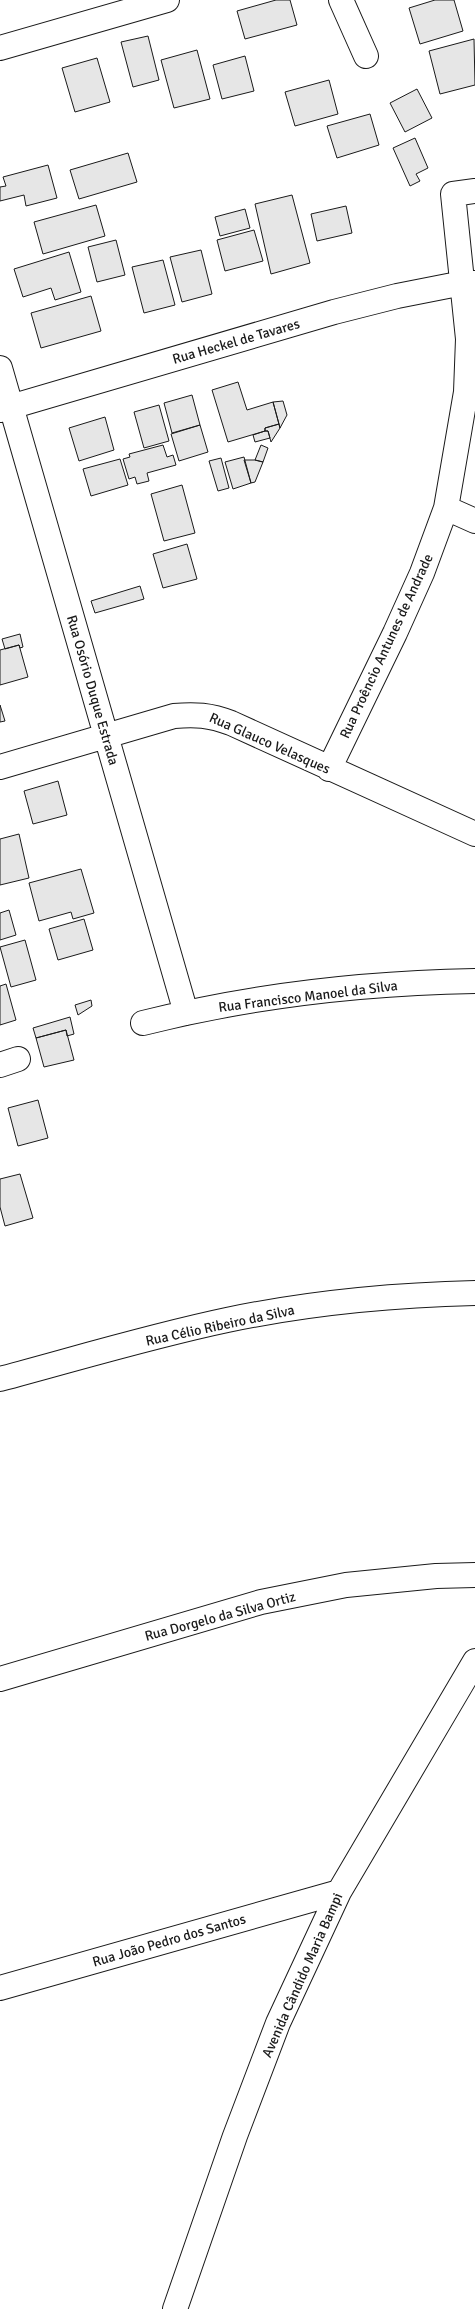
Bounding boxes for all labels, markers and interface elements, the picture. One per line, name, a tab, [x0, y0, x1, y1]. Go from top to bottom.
street label: Rua Heckel de Tavares	[171, 315, 302, 368]
street label: Rua Proêncio Antunes de Andrade	[336, 551, 437, 741]
street label: Rua Osório Duque Estrada	[63, 613, 122, 767]
street label: Rua Glauco Velasques	[207, 709, 333, 778]
street label: Rua Francisco Manoel da Silva	[218, 977, 399, 1016]
street label: Rua Célio Ribeiro da Silva	[144, 1301, 296, 1350]
street label: Rua Dorgelo da Silva Ortiz	[143, 1588, 297, 1645]
street label: Avenida Cândido Maria Bampi	[258, 1890, 346, 2060]
street label: Rua João Pedro dos Santos	[91, 1910, 248, 1971]

